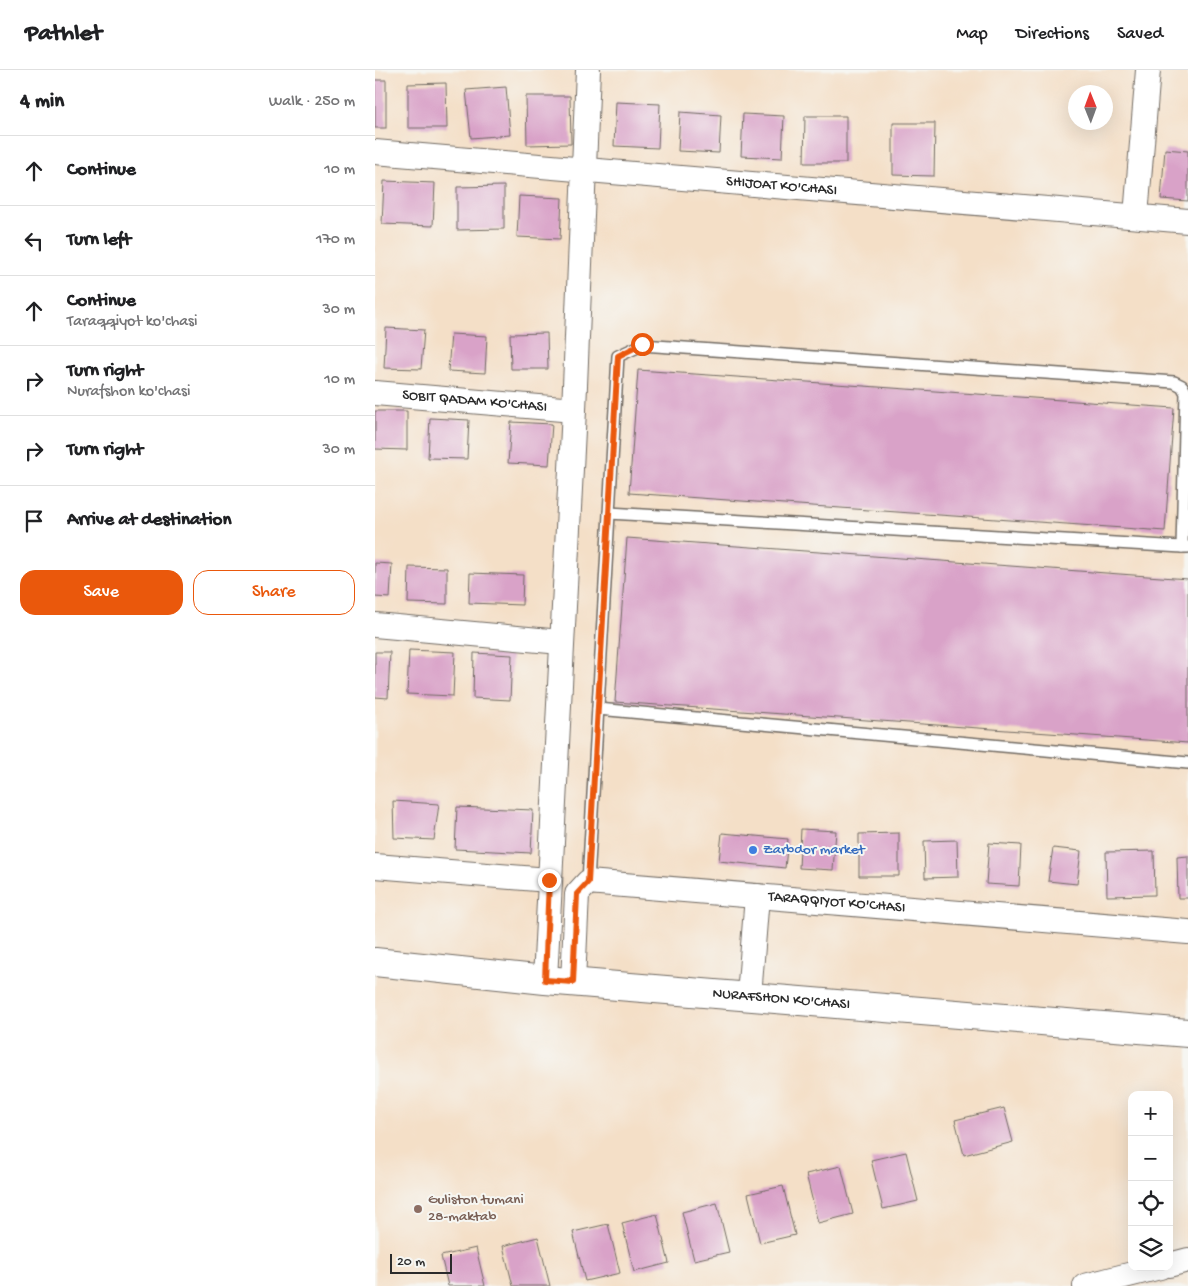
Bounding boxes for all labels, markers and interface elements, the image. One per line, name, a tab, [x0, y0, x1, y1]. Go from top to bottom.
text: Pathlet	[25, 20, 102, 49]
text: Map	[956, 24, 988, 45]
text: Directions	[1016, 24, 1089, 45]
text: Saved	[1117, 24, 1163, 45]
north arrow	[1068, 85, 1113, 130]
text: 4 min	[20, 90, 64, 115]
text: Walk · 250 m	[269, 93, 355, 112]
icon: ahead	[20, 157, 48, 185]
text: Continue	[67, 159, 136, 182]
text: 10 m	[324, 161, 355, 180]
street label: SHIJOAT KO'CHASI	[725, 173, 838, 200]
icon: left	[20, 227, 48, 255]
text: Turn left	[67, 229, 131, 252]
text: 170 m	[316, 231, 355, 250]
text: Continue	[67, 290, 136, 313]
icon: ahead	[20, 297, 48, 325]
text: 30 m	[322, 301, 355, 320]
text: Taraqqiyot ko'chasi	[67, 313, 197, 332]
route start	[631, 333, 654, 356]
text: Turn right	[67, 360, 143, 383]
icon: right	[20, 367, 48, 395]
text: 10 m	[324, 371, 355, 390]
text: Nurafshon ko'chasi	[67, 383, 190, 402]
street label: SOBIT QADAM KO'CHASI	[401, 386, 548, 417]
icon: right	[20, 437, 48, 465]
text: Turn right	[67, 439, 143, 462]
text: 30 m	[322, 441, 355, 460]
icon: arrive	[20, 507, 48, 535]
text: Arrive at destination	[67, 509, 231, 532]
button: Save	[20, 570, 183, 615]
button: Share	[193, 570, 355, 615]
place label: Zarbdor market	[763, 841, 866, 859]
marker: Zarbdor market	[747, 844, 759, 856]
route end	[538, 869, 561, 892]
street label: TARAQQIYOT KO'CHASI	[766, 888, 906, 917]
street label: NURAFSHON KO'CHASI	[712, 985, 851, 1014]
map controls	[1128, 1091, 1173, 1271]
button: +	[1128, 1091, 1173, 1136]
button: −	[1128, 1136, 1173, 1181]
button: locate	[1128, 1181, 1173, 1226]
place label: Guliston tumani 28-maktab	[428, 1191, 524, 1226]
marker: Guliston tumani 28-maktab	[412, 1203, 424, 1215]
button: layers	[1128, 1226, 1173, 1271]
scale bar	[390, 1251, 453, 1274]
text: 20 m	[397, 1254, 425, 1271]

